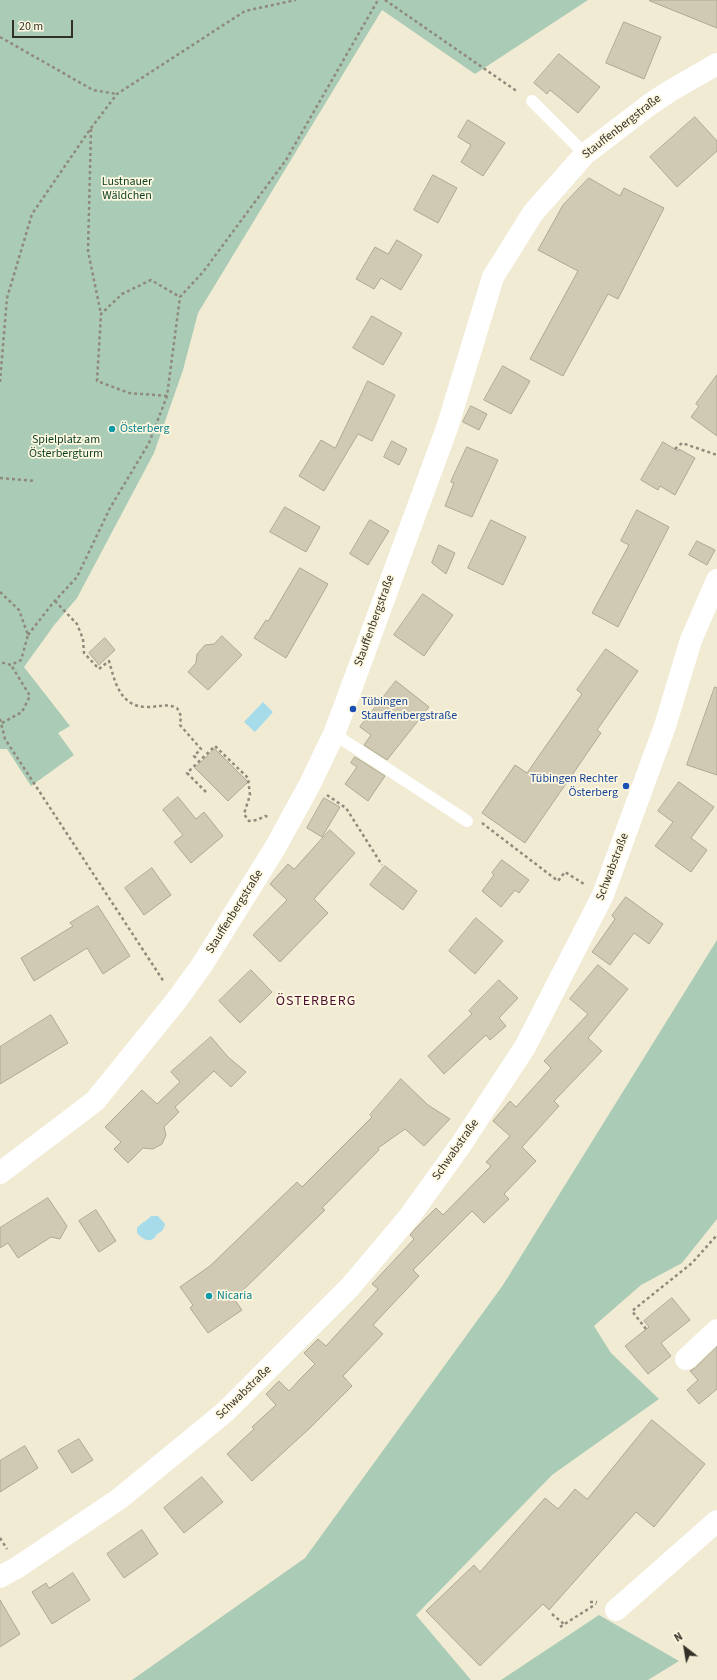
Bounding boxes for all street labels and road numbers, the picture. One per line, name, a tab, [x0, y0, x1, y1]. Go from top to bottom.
street label: Stauffenbergstraße	[580, 92, 664, 162]
street label: Stauffenbergstraße	[352, 573, 398, 669]
street label: Schwabstraße	[594, 831, 632, 903]
street label: Stauffenbergstraße	[203, 867, 267, 957]
street label: Schwabstraße	[430, 1117, 482, 1183]
street label: Schwabstraße	[213, 1363, 275, 1423]

